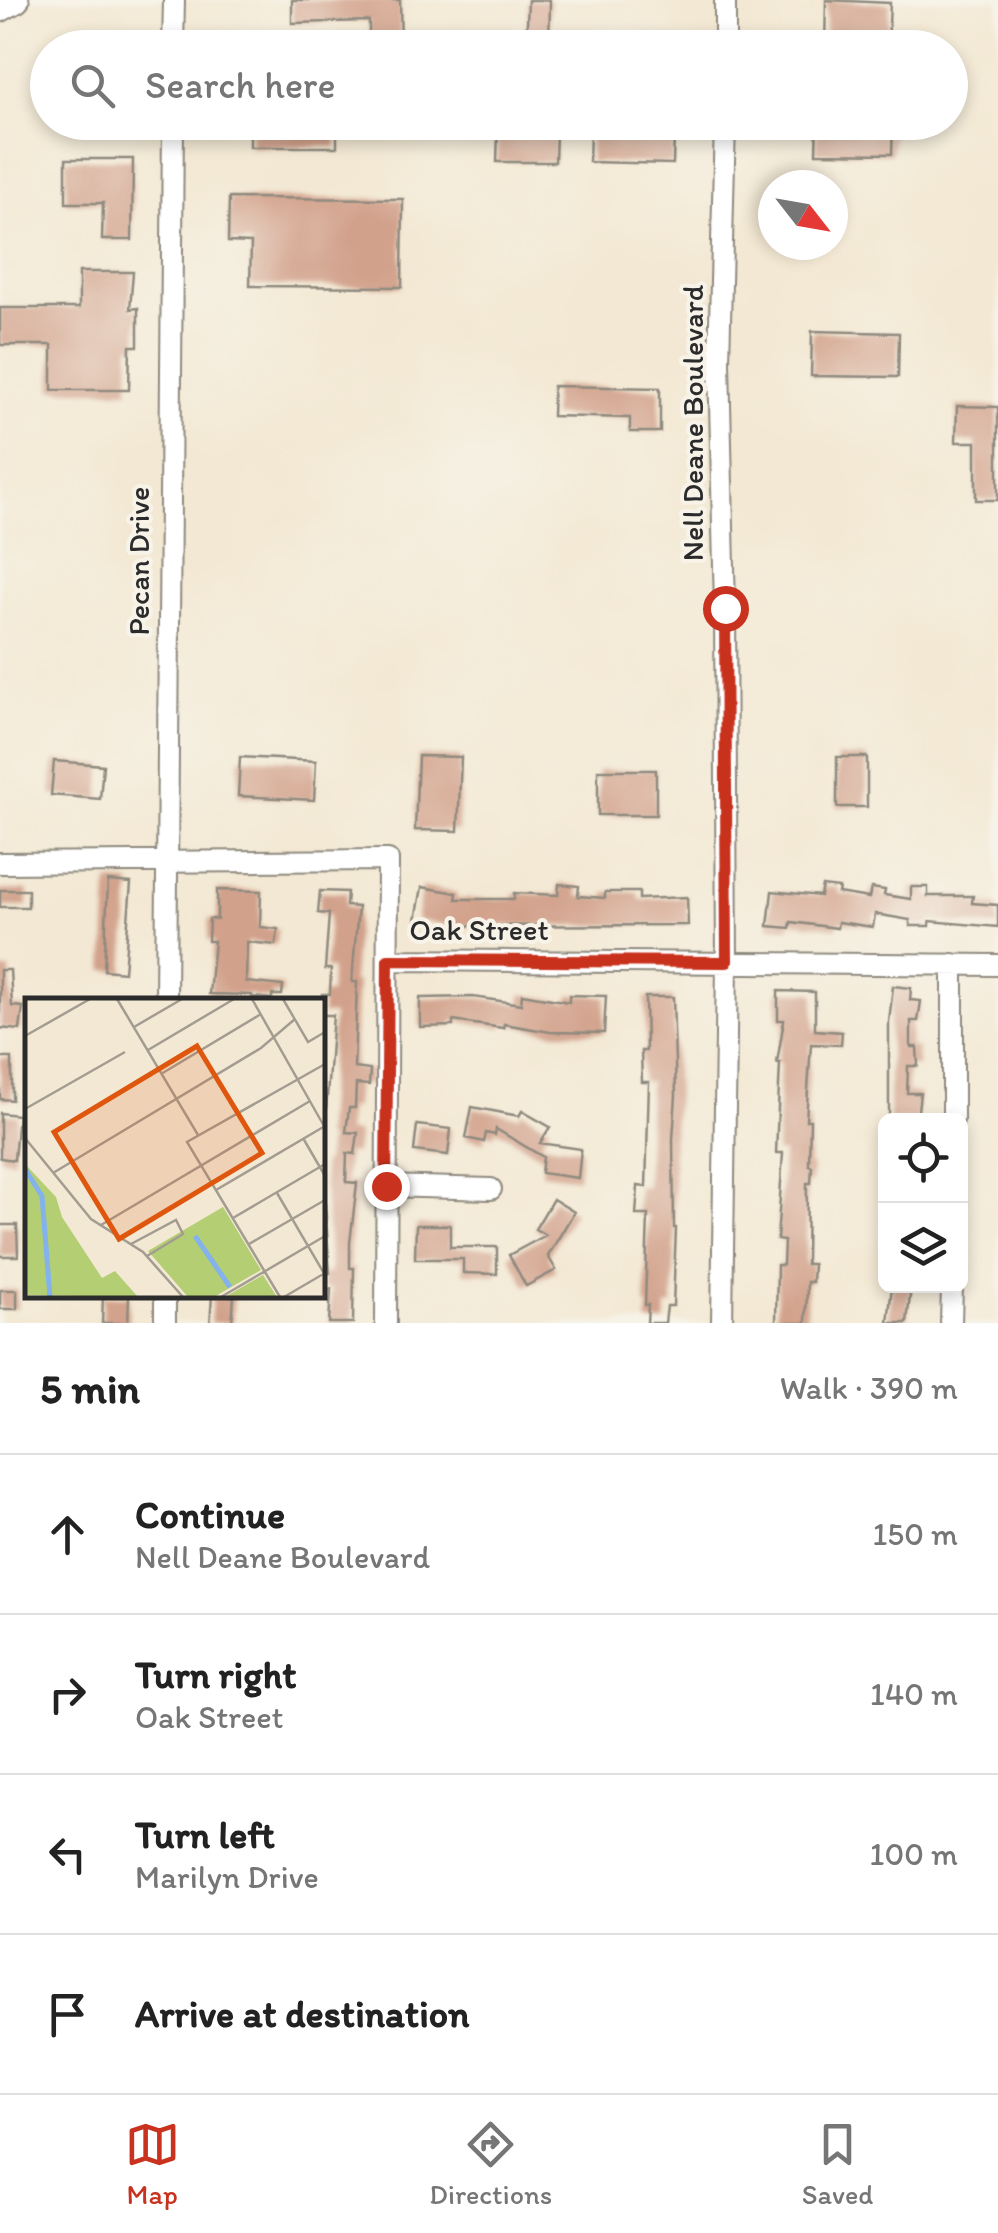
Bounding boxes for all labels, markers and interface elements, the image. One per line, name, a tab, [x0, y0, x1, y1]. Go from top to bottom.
search box	[30, 30, 968, 140]
icon: search	[65, 58, 120, 113]
text: Search here	[145, 62, 336, 108]
north arrow	[758, 170, 848, 260]
street label: Nell Deane Boulevard	[674, 284, 711, 561]
street label: Pecan Drive	[120, 487, 157, 635]
route start	[703, 586, 749, 632]
street label: Oak Street	[409, 911, 549, 948]
inset map	[25, 998, 325, 1298]
map controls	[878, 1113, 968, 1293]
button: locate	[878, 1113, 968, 1203]
route end	[364, 1164, 410, 1210]
button: layers	[878, 1203, 968, 1293]
text: 5 min	[40, 1363, 140, 1414]
text: Walk · 390 m	[780, 1369, 958, 1407]
text: Continue	[135, 1492, 285, 1538]
icon: ahead	[40, 1507, 95, 1562]
text: 150 m	[873, 1515, 958, 1553]
text: Nell Deane Boulevard	[135, 1538, 430, 1576]
text: Turn right	[135, 1652, 297, 1698]
icon: right	[40, 1667, 95, 1722]
text: 140 m	[870, 1675, 958, 1713]
text: Oak Street	[135, 1698, 284, 1736]
text: Turn left	[135, 1812, 275, 1858]
icon: left	[40, 1827, 95, 1882]
text: 100 m	[870, 1835, 958, 1873]
text: Marilyn Drive	[135, 1858, 319, 1896]
icon: arrive	[40, 1987, 95, 2042]
text: Arrive at destination	[135, 1991, 470, 2037]
tab: Map	[125, 2117, 180, 2211]
tab: Directions	[429, 2117, 552, 2211]
tab: Saved	[802, 2117, 873, 2211]

